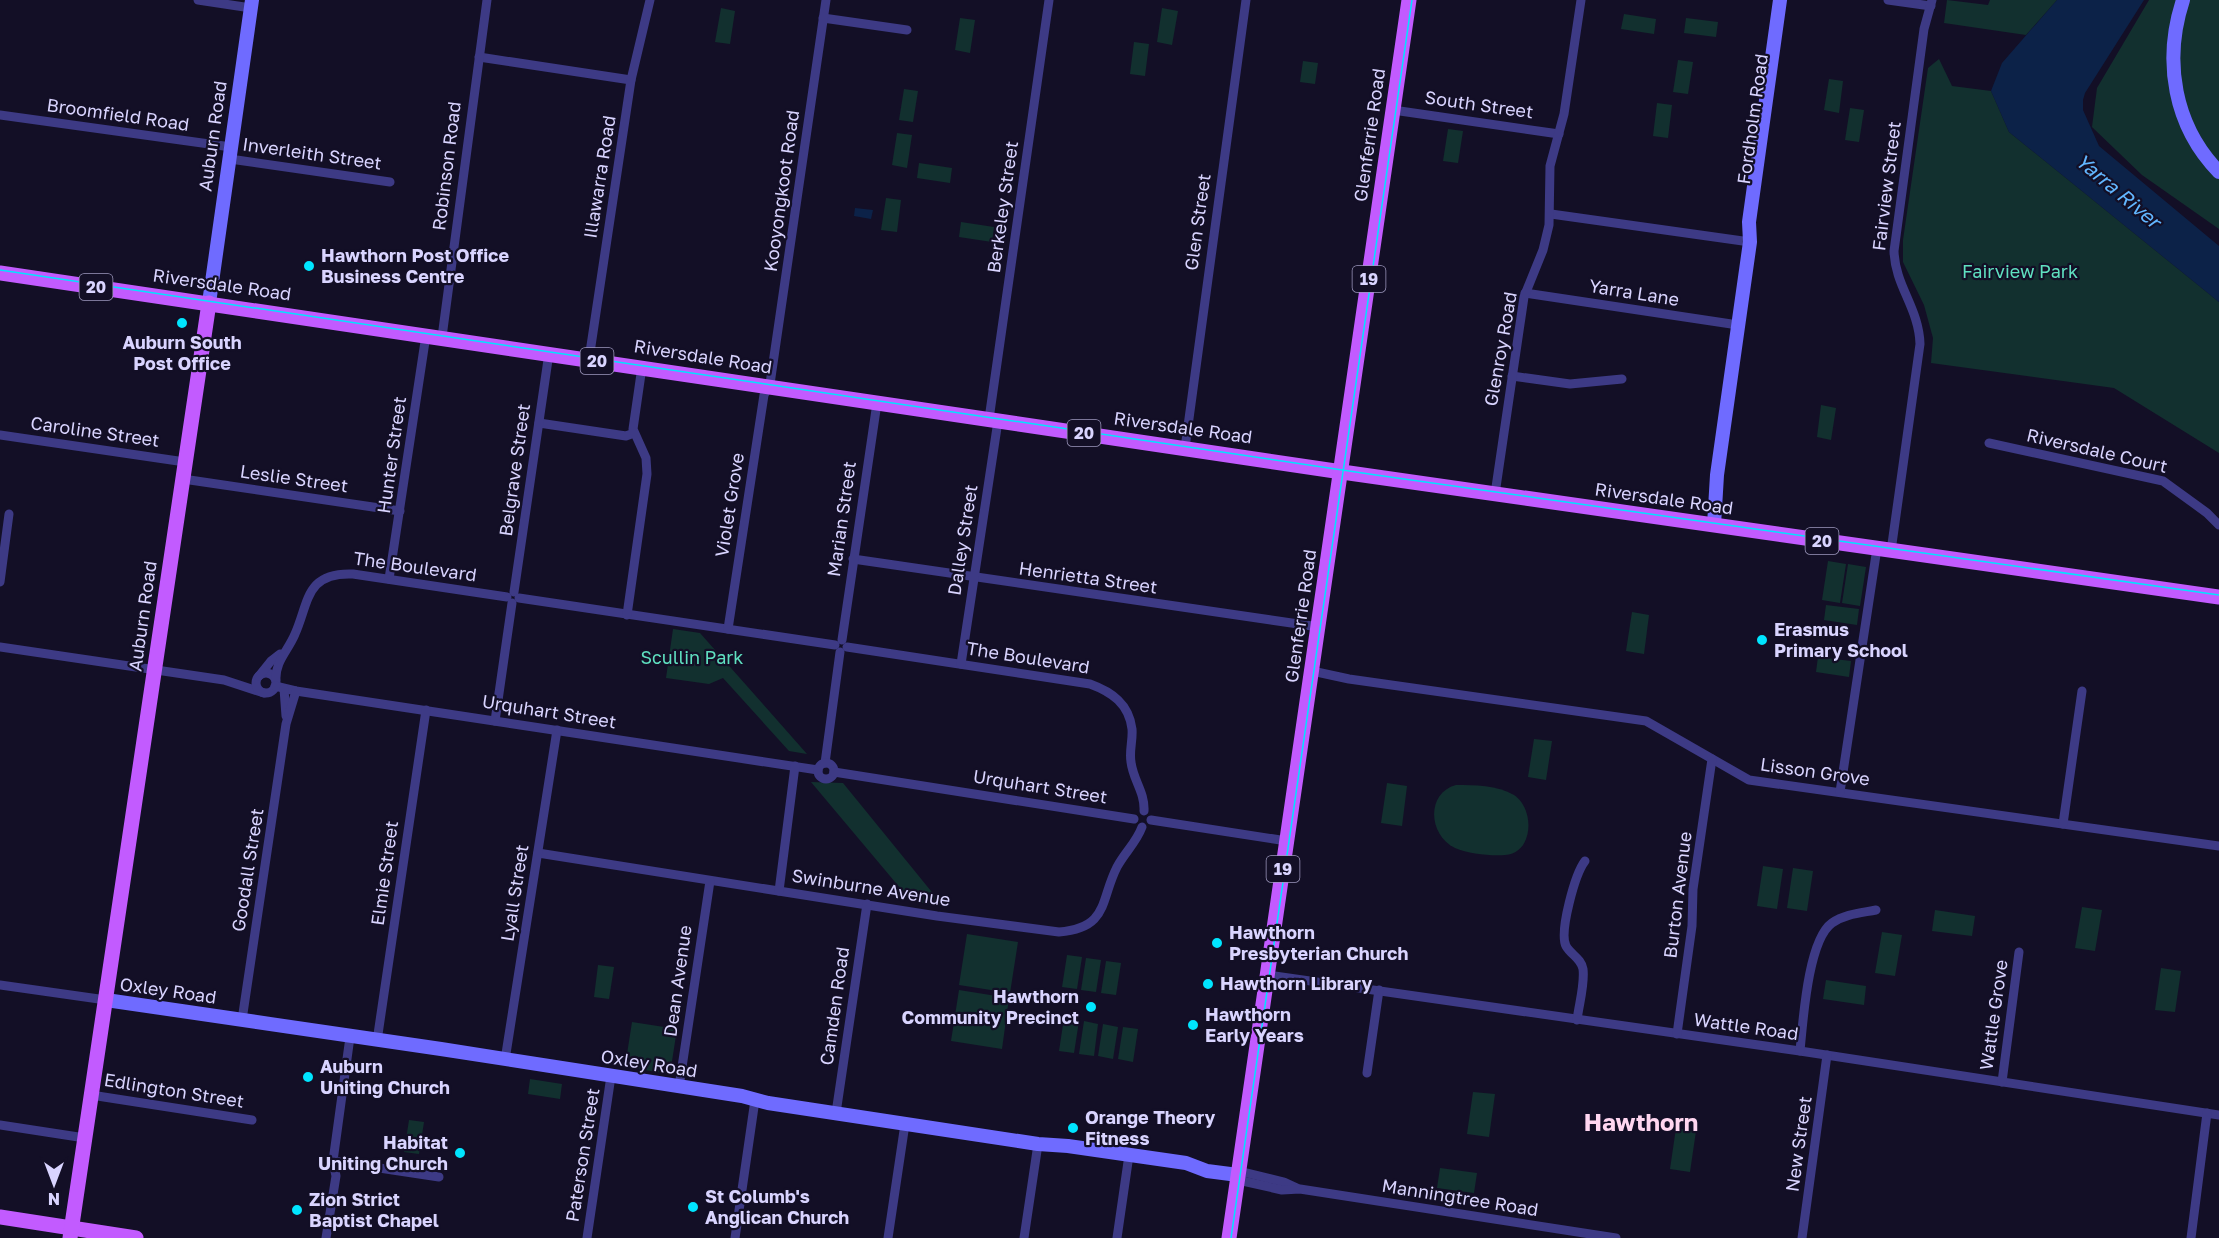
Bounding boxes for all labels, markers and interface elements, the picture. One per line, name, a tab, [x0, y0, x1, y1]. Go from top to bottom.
street label: Fordholm Road	[1732, 52, 1772, 185]
street label: Glenferrie Road	[1349, 67, 1389, 203]
street label: Auburn Road	[193, 79, 231, 192]
street label: South Street	[1424, 86, 1535, 123]
street label: Broomfield Road	[46, 93, 191, 135]
street label: Robinson Road	[427, 100, 465, 232]
street label: Kooyongkoot Road	[759, 109, 803, 273]
street label: Illawarra Road	[578, 114, 620, 240]
street label: Fairview Street	[1867, 120, 1905, 252]
street label: Inverleith Street	[241, 132, 383, 174]
street label: Berkeley Street	[982, 139, 1022, 274]
water label: Yarra River	[2071, 148, 2168, 235]
street label: Glen Street	[1179, 172, 1215, 272]
place label: Hawthorn Post Office Business Centre	[321, 244, 509, 287]
marker: Hawthorn Post Office Business Centre	[302, 259, 316, 273]
park label: Fairview Park	[1962, 260, 2078, 282]
street label: Riversdale Road	[151, 263, 293, 305]
road number: 19	[1352, 266, 1386, 292]
road number: 20	[80, 274, 112, 300]
street label: Yarra Lane	[1588, 274, 1681, 310]
street label: Glenroy Road	[1479, 290, 1521, 408]
marker: Auburn South Post Office	[175, 316, 189, 330]
place label: Auburn South Post Office	[122, 331, 242, 374]
street label: Riversdale Road	[632, 334, 774, 378]
road number: 20	[580, 348, 614, 374]
street label: Hunter Street	[372, 395, 410, 515]
street label: Belgrave Street	[494, 402, 534, 538]
street label: Riversdale Road	[1112, 406, 1254, 448]
street label: Caroline Street	[29, 411, 161, 451]
road number: 20	[1068, 420, 1100, 446]
street label: Riversdale Court	[2025, 423, 2170, 477]
street label: Violet Grove	[710, 451, 748, 559]
street label: Leslie Street	[239, 460, 350, 496]
street label: Marian Street	[822, 460, 860, 578]
street label: Riversdale Road	[1593, 477, 1735, 519]
street label: Dalley Street	[942, 483, 982, 597]
road number: 20	[1806, 528, 1838, 554]
street label: The Boulevard	[352, 546, 478, 586]
street label: Glenferrie Road	[1280, 548, 1320, 684]
street label: Henrietta Street	[1017, 556, 1159, 598]
street label: Auburn Road	[123, 559, 161, 672]
place label: Erasmus Primary School	[1774, 618, 1908, 661]
marker: Erasmus Primary School	[1755, 633, 1769, 647]
street label: The Boulevard	[965, 636, 1091, 678]
park label: Scullin Park	[640, 646, 744, 668]
street label: Urquhart Street	[480, 690, 618, 732]
street label: Lisson Grove	[1759, 752, 1871, 790]
street label: Urquhart Street	[971, 765, 1109, 807]
street label: Goodall Street	[226, 806, 268, 933]
street label: Elmie Street	[366, 819, 402, 927]
street label: Burton Avenue	[1658, 830, 1696, 959]
street label: Lyall Street	[495, 843, 533, 943]
road number: 19	[1266, 856, 1300, 882]
street label: Swinburne Avenue	[790, 864, 952, 910]
place label: Hawthorn Presbyterian Church	[1229, 921, 1408, 964]
street label: Dean Avenue	[658, 924, 696, 1038]
marker: Hawthorn Presbyterian Church	[1210, 936, 1224, 950]
street label: Camden Road	[815, 945, 853, 1067]
street label: Wattle Grove	[1974, 958, 2012, 1072]
street label: Oxley Road	[118, 972, 218, 1008]
place label: Hawthorn Library	[1220, 972, 1372, 994]
marker: Hawthorn Library	[1201, 977, 1215, 991]
place label: Hawthorn Community Precinct	[902, 985, 1079, 1028]
marker: Hawthorn Community Precinct	[1084, 1000, 1098, 1014]
place label: Hawthorn Early Years	[1205, 1003, 1304, 1046]
street label: Wattle Road	[1692, 1008, 1800, 1044]
marker: Hawthorn Early Years	[1186, 1018, 1200, 1032]
street label: Oxley Road	[599, 1045, 699, 1081]
place label: Auburn Uniting Church	[320, 1055, 450, 1098]
street label: Edlington Street	[103, 1068, 246, 1112]
marker: Auburn Uniting Church	[301, 1070, 315, 1084]
street label: Paterson Street	[561, 1086, 603, 1223]
street label: New Street	[1780, 1095, 1816, 1193]
place label: Orange Theory Fitness	[1085, 1106, 1216, 1149]
district label: Hawthorn	[1584, 1107, 1698, 1136]
marker: Orange Theory Fitness	[1066, 1121, 1080, 1135]
place label: Habitat Uniting Church	[318, 1131, 448, 1174]
marker: Habitat Uniting Church	[453, 1146, 467, 1160]
north arrow	[24, 1154, 84, 1214]
street label: Manningtree Road	[1380, 1174, 1540, 1220]
place label: St Columb's Anglican Church	[705, 1185, 849, 1228]
place label: Zion Strict Baptist Chapel	[309, 1188, 439, 1231]
text: N	[48, 1189, 60, 1209]
marker: St Columb's Anglican Church	[686, 1200, 700, 1214]
marker: Zion Strict Baptist Chapel	[290, 1203, 304, 1217]

